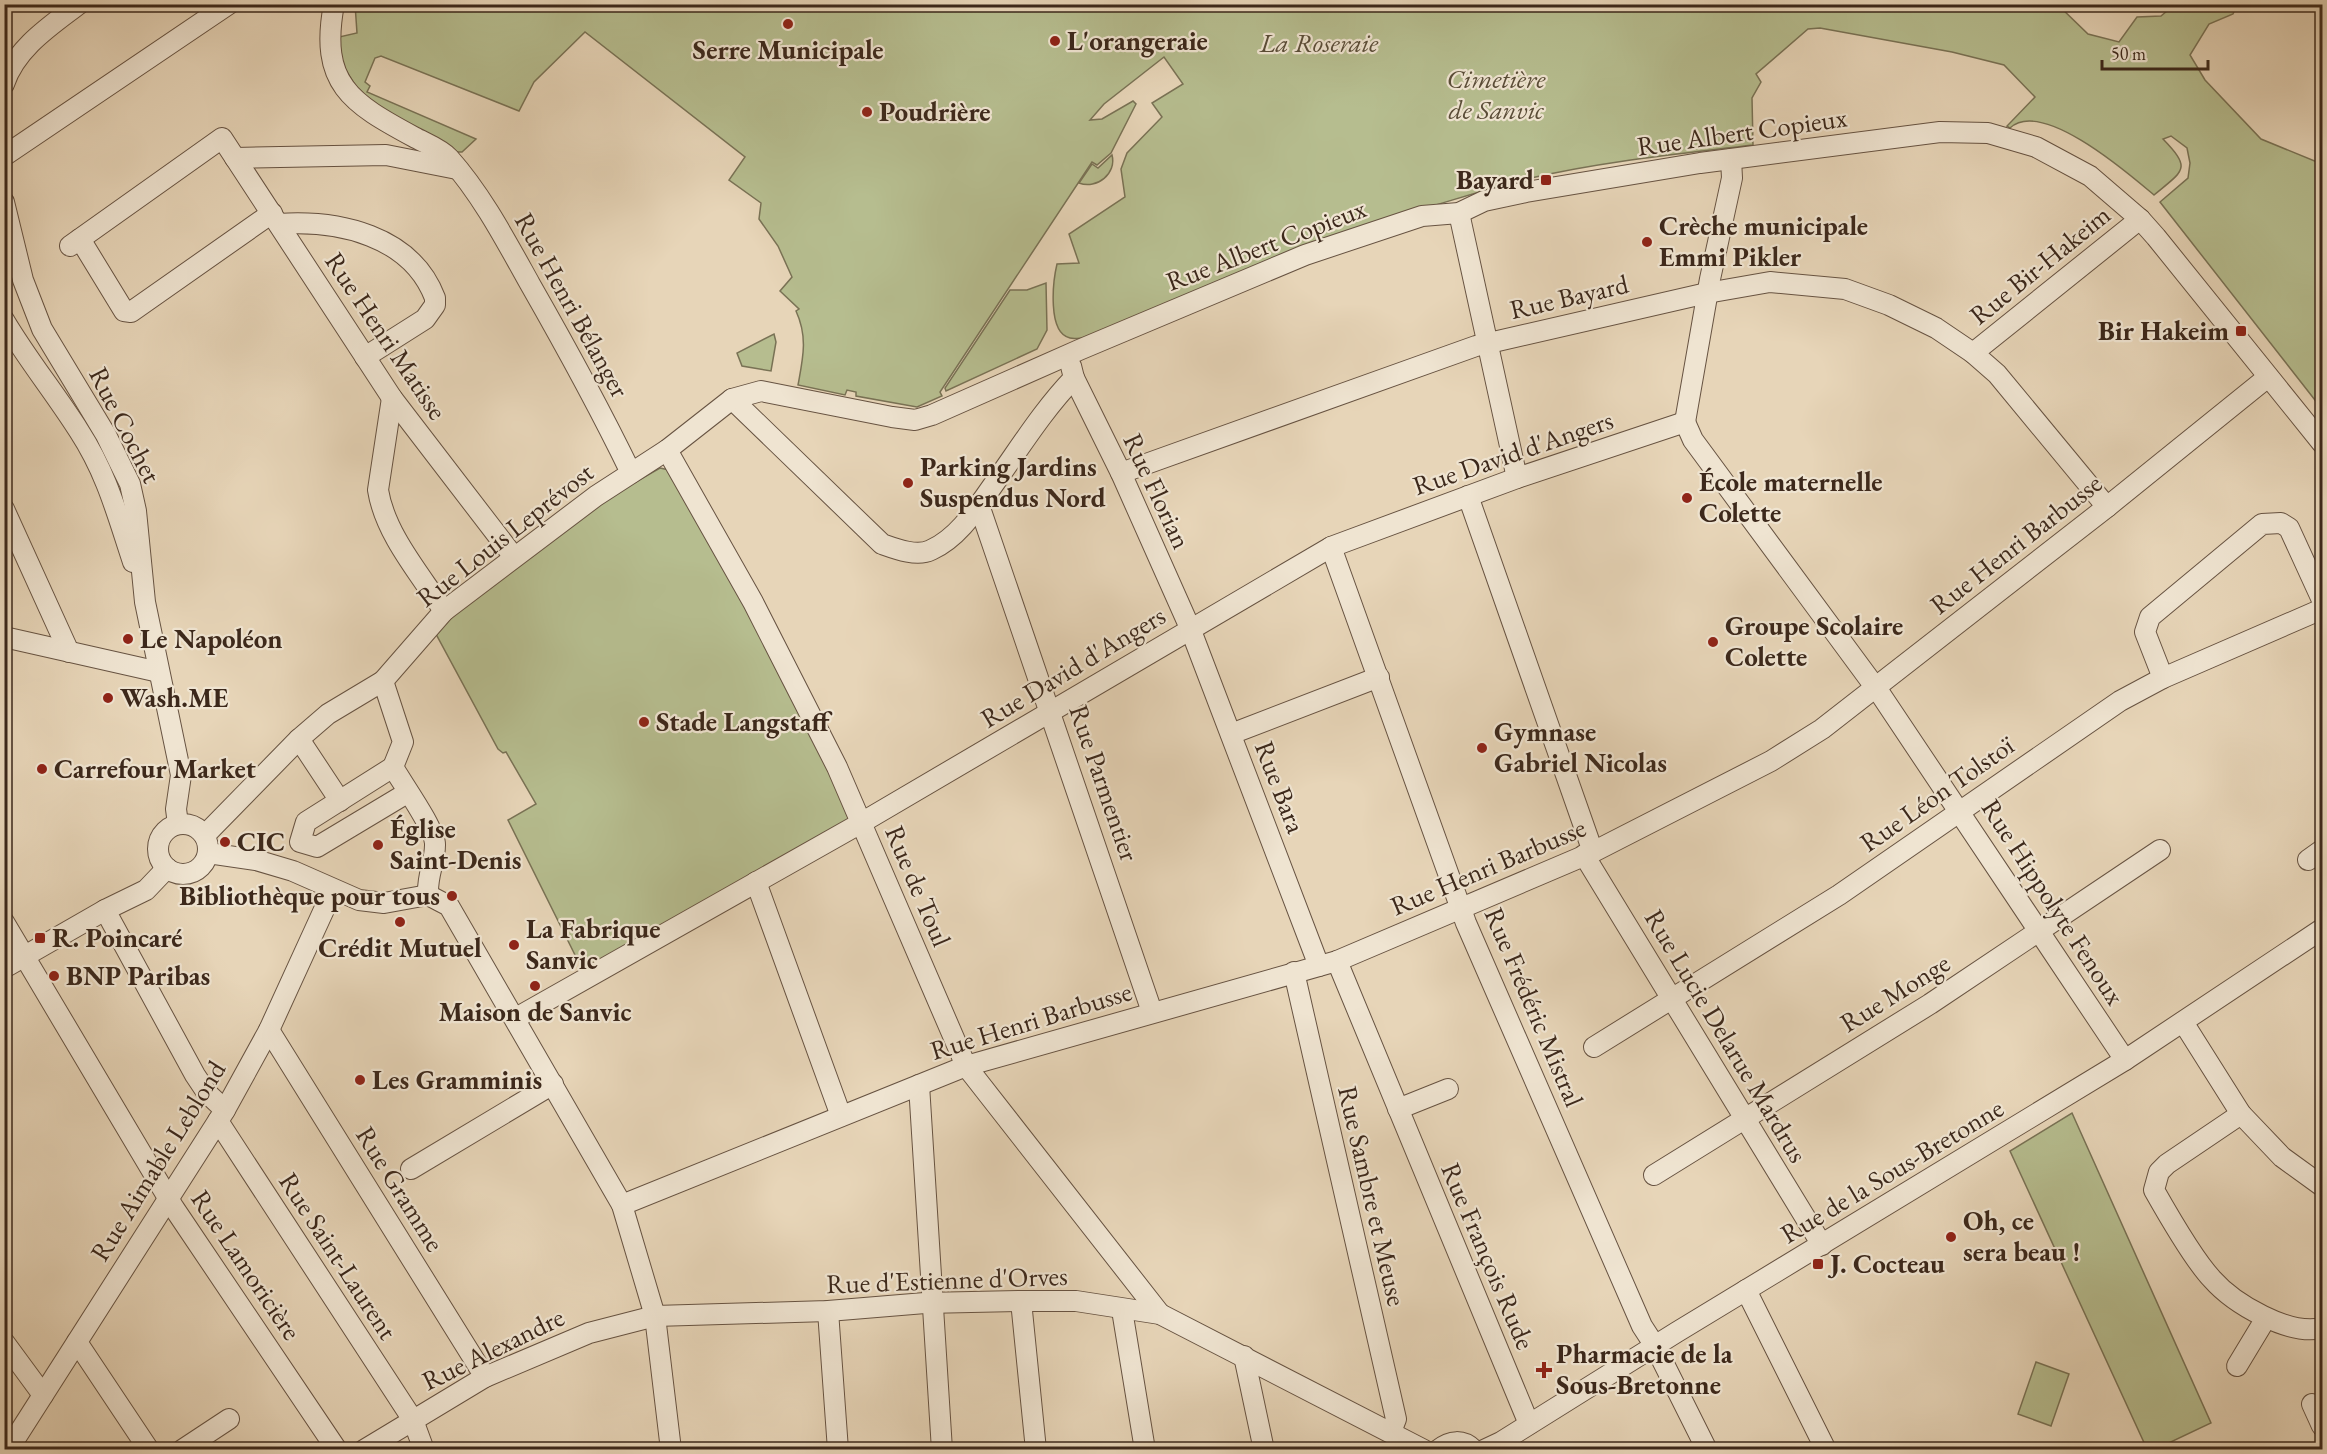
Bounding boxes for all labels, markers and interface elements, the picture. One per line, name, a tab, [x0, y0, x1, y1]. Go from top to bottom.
marker: Serre Municipale	[781, 17, 795, 31]
place label: L'orangeraie	[1067, 23, 1208, 58]
park label: La Roseraie	[1259, 25, 1379, 60]
place label: Serre Municipale	[692, 32, 884, 67]
scale bar	[2102, 33, 2208, 71]
marker: L'orangeraie	[1048, 34, 1062, 48]
text: 50 m	[2111, 42, 2146, 65]
park label: Cimetière de Sanvic	[1446, 61, 1546, 127]
place label: Poudrière	[879, 94, 991, 129]
street label: Rue Albert Copieux	[1635, 99, 1849, 164]
marker: Poudrière	[860, 105, 874, 119]
place label: Bayard	[1456, 162, 1534, 197]
marker: Bayard	[1539, 173, 1553, 187]
street label: Rue Albert Copieux	[1161, 190, 1371, 299]
street label: Rue Bir-Hakeim	[1962, 197, 2117, 332]
street label: Rue Henri Bélanger	[507, 206, 638, 403]
place label: Crèche municipale Emmi Pikler	[1659, 208, 1868, 274]
marker: Crèche municipale Emmi Pikler	[1640, 235, 1654, 249]
street label: Rue Henri Matisse	[317, 245, 455, 426]
street label: Rue Bayard	[1506, 266, 1632, 327]
place label: Bir Hakeim	[2098, 313, 2229, 348]
marker: Bir Hakeim	[2234, 324, 2248, 338]
street label: Rue Cochet	[81, 361, 170, 489]
street label: Rue David d'Angers	[1408, 402, 1618, 503]
street label: Rue Florian	[1115, 427, 1199, 554]
place label: Parking Jardins Suspendus Nord	[920, 449, 1106, 515]
street label: Rue Louis Leprévost	[409, 454, 601, 615]
place label: École maternelle Colette	[1699, 464, 1882, 530]
street label: Rue Henri Barbusse	[1923, 466, 2109, 622]
marker: Parking Jardins Suspendus Nord	[901, 476, 915, 490]
marker: École maternelle Colette	[1680, 491, 1694, 505]
street label: Rue David d'Angers	[974, 598, 1172, 736]
place label: Groupe Scolaire Colette	[1725, 608, 1903, 674]
place label: Le Napoléon	[140, 621, 283, 656]
marker: Le Napoléon	[121, 632, 135, 646]
marker: Groupe Scolaire Colette	[1706, 635, 1720, 649]
place label: Wash.ME	[120, 680, 229, 715]
marker: Wash.ME	[101, 691, 115, 705]
street label: Rue Parmentier	[1061, 700, 1148, 866]
place label: Stade Langstaff	[656, 704, 833, 739]
place label: Gymnase Gabriel Nicolas	[1494, 714, 1667, 780]
marker: Stade Langstaff	[637, 715, 651, 729]
street label: Rue Léon Tolstoï	[1853, 727, 2022, 860]
street label: Rue Bara	[1247, 736, 1314, 838]
marker: Gymnase Gabriel Nicolas	[1475, 741, 1489, 755]
place label: Carrefour Market	[54, 751, 256, 786]
marker: Carrefour Market	[35, 762, 49, 776]
street label: Rue Hippolyte Fenoux	[1974, 792, 2133, 1012]
street label: Rue Henri Barbusse	[1385, 810, 1591, 923]
place label: Église Saint-Denis	[390, 811, 522, 877]
street label: Rue de Toul	[877, 820, 960, 952]
place label: CIC	[237, 824, 285, 859]
marker: CIC	[218, 835, 232, 849]
marker: Église Saint-Denis	[371, 838, 385, 852]
place label: Bibliothèque pour tous	[179, 878, 440, 913]
marker: Bibliothèque pour tous	[445, 889, 459, 903]
street label: Rue Frédéric Mistral	[1477, 902, 1592, 1112]
street label: Rue Lucie Delarue Mardrus	[1637, 903, 1816, 1169]
place label: La Fabrique Sanvic	[526, 911, 660, 977]
marker: Crédit Mutuel	[393, 915, 407, 929]
place label: R. Poincaré	[52, 920, 183, 955]
place label: Crédit Mutuel	[318, 930, 482, 965]
marker: R. Poincaré	[33, 931, 47, 945]
marker: La Fabrique Sanvic	[507, 938, 521, 952]
street label: Rue Monge	[1833, 945, 1956, 1040]
place label: BNP Paribas	[66, 958, 210, 993]
marker: BNP Paribas	[47, 969, 61, 983]
street label: Rue Henri Barbusse	[926, 973, 1136, 1068]
marker: Maison de Sanvic	[528, 979, 542, 993]
place label: Maison de Sanvic	[438, 994, 632, 1029]
street label: Rue Aimable Leblond	[82, 1054, 234, 1268]
place label: Les Gramminis	[372, 1062, 542, 1097]
marker: Les Gramminis	[353, 1073, 367, 1087]
street label: Rue Sambre et Meuse	[1330, 1082, 1415, 1309]
street label: Rue de la Sous-Bretonne	[1774, 1090, 2010, 1251]
street label: Rue Gramme	[348, 1119, 453, 1258]
street label: Rue François Rude	[1433, 1157, 1544, 1354]
street label: Rue Saint-Laurent	[271, 1165, 406, 1346]
street label: Rue Lamoricière	[183, 1183, 309, 1346]
place label: Oh, ce sera beau !	[1963, 1203, 2080, 1269]
marker: Oh, ce sera beau !	[1944, 1230, 1958, 1244]
place label: J. Cocteau	[1827, 1246, 1945, 1281]
marker: J. Cocteau	[1811, 1257, 1825, 1271]
street label: Rue d'Estienne d'Orves	[826, 1258, 1068, 1301]
street label: Rue Alexandre	[416, 1299, 570, 1398]
place label: Pharmacie de la Sous-Bretonne	[1556, 1336, 1733, 1402]
marker: Pharmacie de la Sous-Bretonne	[1537, 1363, 1551, 1377]

